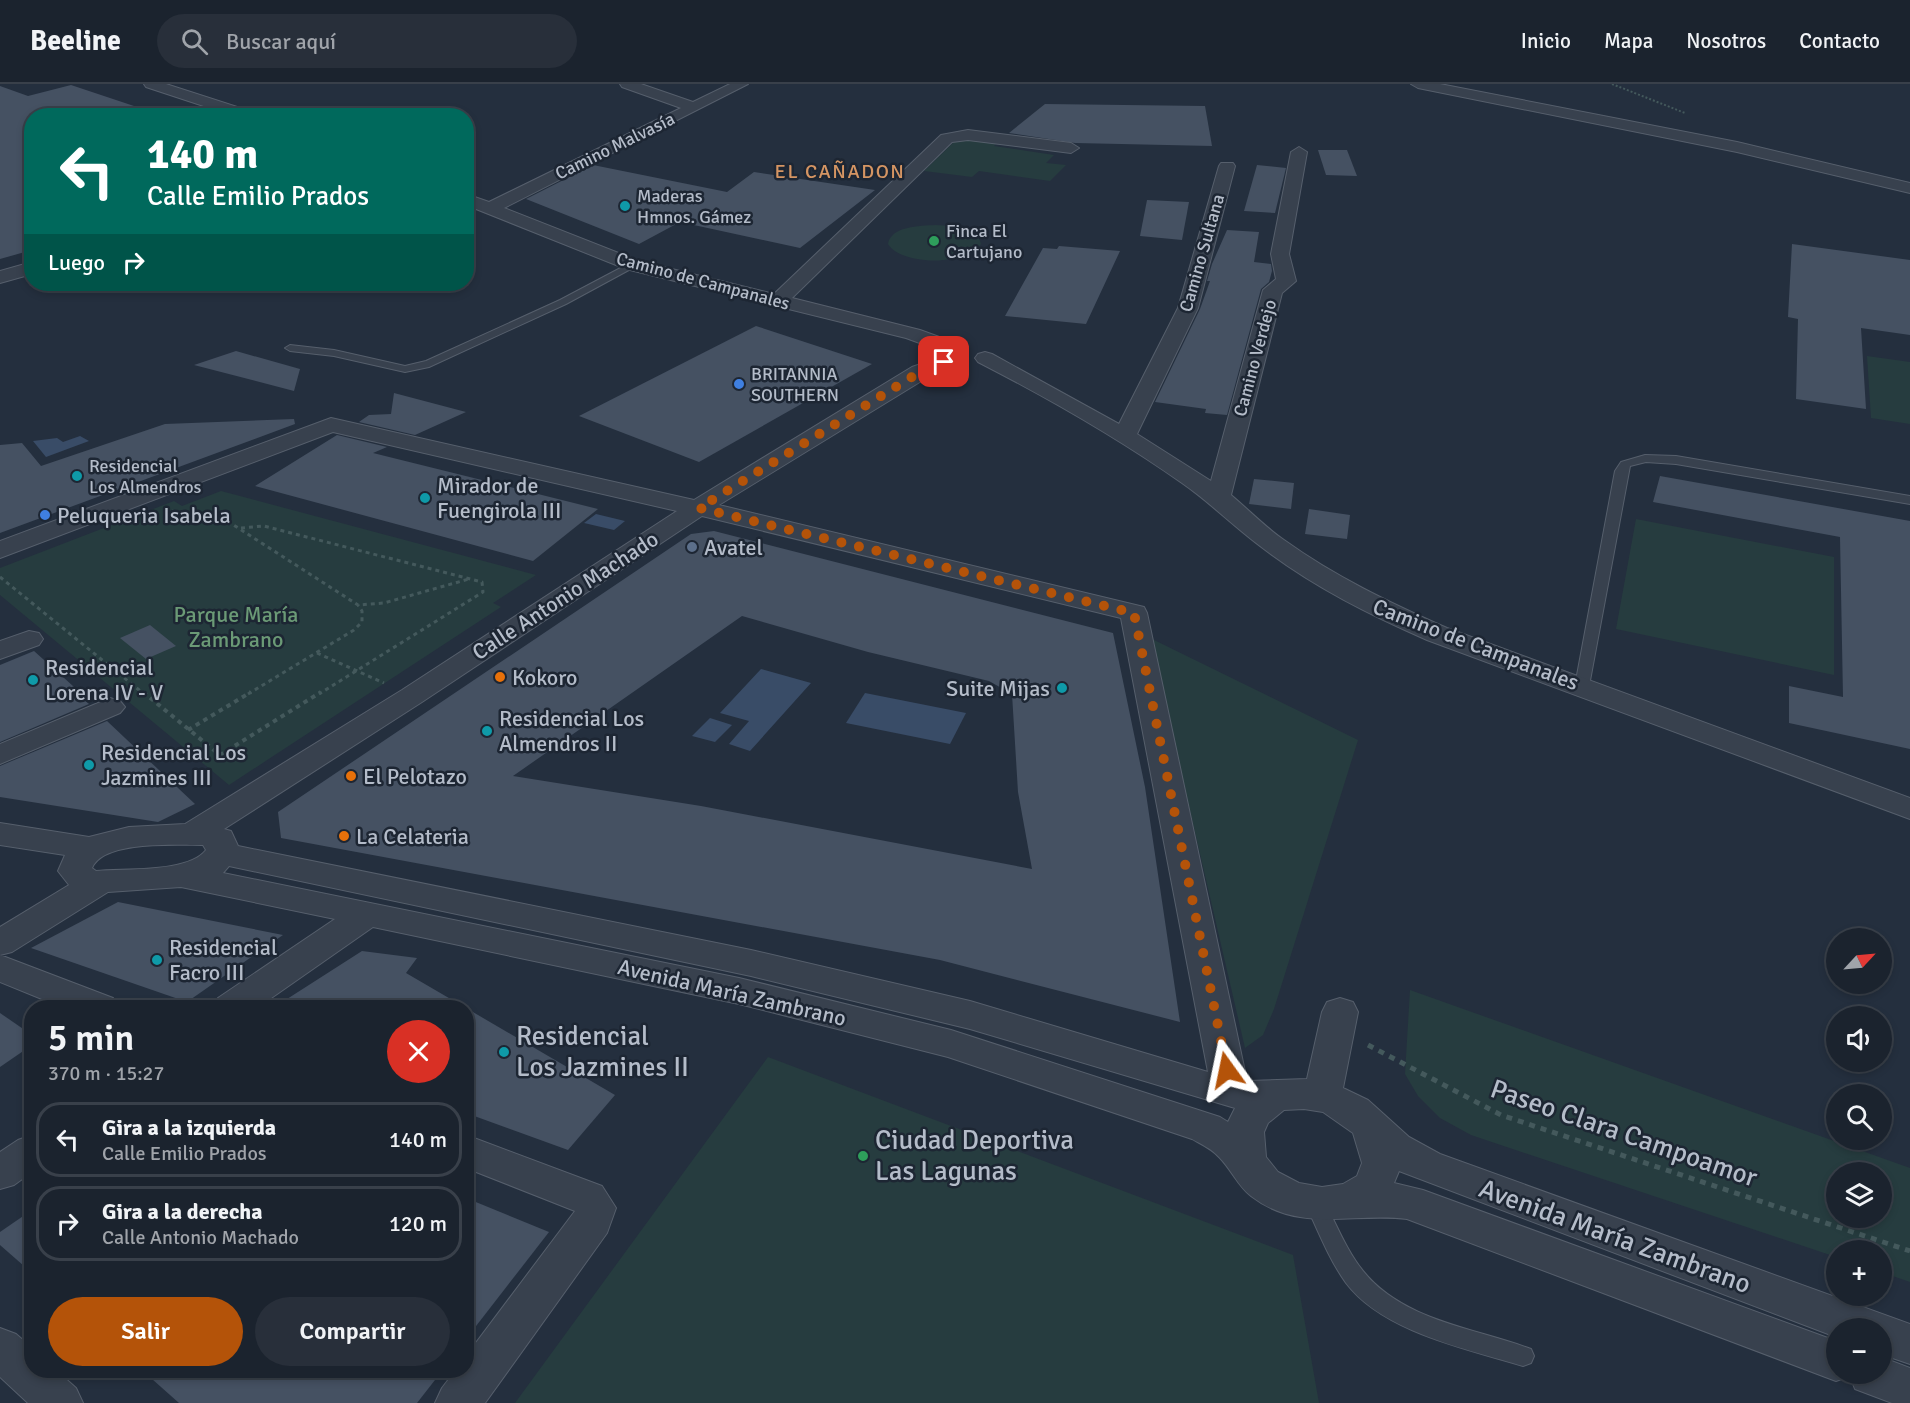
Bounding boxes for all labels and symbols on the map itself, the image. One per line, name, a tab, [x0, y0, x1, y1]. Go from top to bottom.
street label: Camino Malvasía	[552, 108, 678, 184]
district label: EL CAÑADON	[775, 159, 905, 184]
place label: Maderas Hmnos. Gámez	[637, 185, 751, 228]
street label: Camino Sultana	[1175, 192, 1229, 314]
marker: Maderas Hmnos. Gámez	[618, 199, 632, 213]
place label: Finca El Cartujano	[946, 220, 1022, 263]
marker: Finca El Cartujano	[927, 234, 941, 248]
street label: Camino de Campanales	[614, 247, 792, 315]
street label: Camino Verdejo	[1229, 297, 1281, 419]
pin	[918, 336, 969, 387]
place label: BRITANNIA SOUTHERN	[751, 363, 839, 406]
marker: BRITANNIA SOUTHERN	[732, 377, 746, 391]
place label: Residencial Los Almendros	[89, 455, 202, 498]
marker: Residencial Los Almendros	[70, 469, 84, 483]
place label: Mirador de Fuengirola III	[437, 472, 561, 524]
marker: Mirador de Fuengirola III	[418, 491, 432, 505]
place label: Peluqueria Isabela	[57, 502, 231, 529]
marker: Peluqueria Isabela	[38, 508, 52, 522]
street label: Calle Antonio Machado	[467, 525, 663, 666]
place label: Avatel	[704, 534, 763, 561]
marker: Avatel	[685, 540, 699, 554]
street label: Camino de Campanales	[1369, 593, 1583, 696]
park label: Parque María Zambrano	[173, 601, 299, 653]
place label: Residencial Lorena IV - V	[45, 654, 164, 706]
place label: Kokoro	[512, 664, 577, 691]
marker: Kokoro	[493, 670, 507, 684]
marker: Residencial Lorena IV - V	[26, 673, 40, 687]
place label: Suite Mijas	[946, 675, 1050, 702]
marker: Suite Mijas	[1055, 681, 1069, 695]
place label: Residencial Los Almendros II	[499, 705, 644, 757]
marker: Residencial Los Almendros II	[480, 724, 494, 738]
place label: Residencial Los Jazmines III	[101, 739, 246, 791]
marker: Residencial Los Jazmines III	[82, 758, 96, 772]
place label: El Pelotazo	[363, 763, 467, 790]
marker: El Pelotazo	[344, 769, 358, 783]
place label: La Celateria	[356, 823, 469, 850]
marker: La Celateria	[337, 829, 351, 843]
north arrow	[1826, 928, 1892, 994]
place label: Residencial Facro III	[169, 934, 277, 986]
marker: Residencial Facro III	[150, 953, 164, 967]
street label: Avenida María Zambrano	[615, 953, 849, 1032]
place label: Residencial Los Jazmines II	[516, 1020, 689, 1084]
position arrow	[1195, 1038, 1259, 1102]
marker: Residencial Los Jazmines II	[497, 1045, 511, 1059]
street label: Paseo Clara Campoamor	[1486, 1072, 1762, 1195]
place label: Ciudad Deportiva Las Lagunas	[875, 1124, 1074, 1188]
marker: Ciudad Deportiva Las Lagunas	[856, 1149, 870, 1163]
street label: Avenida María Zambrano	[1474, 1172, 1755, 1301]

